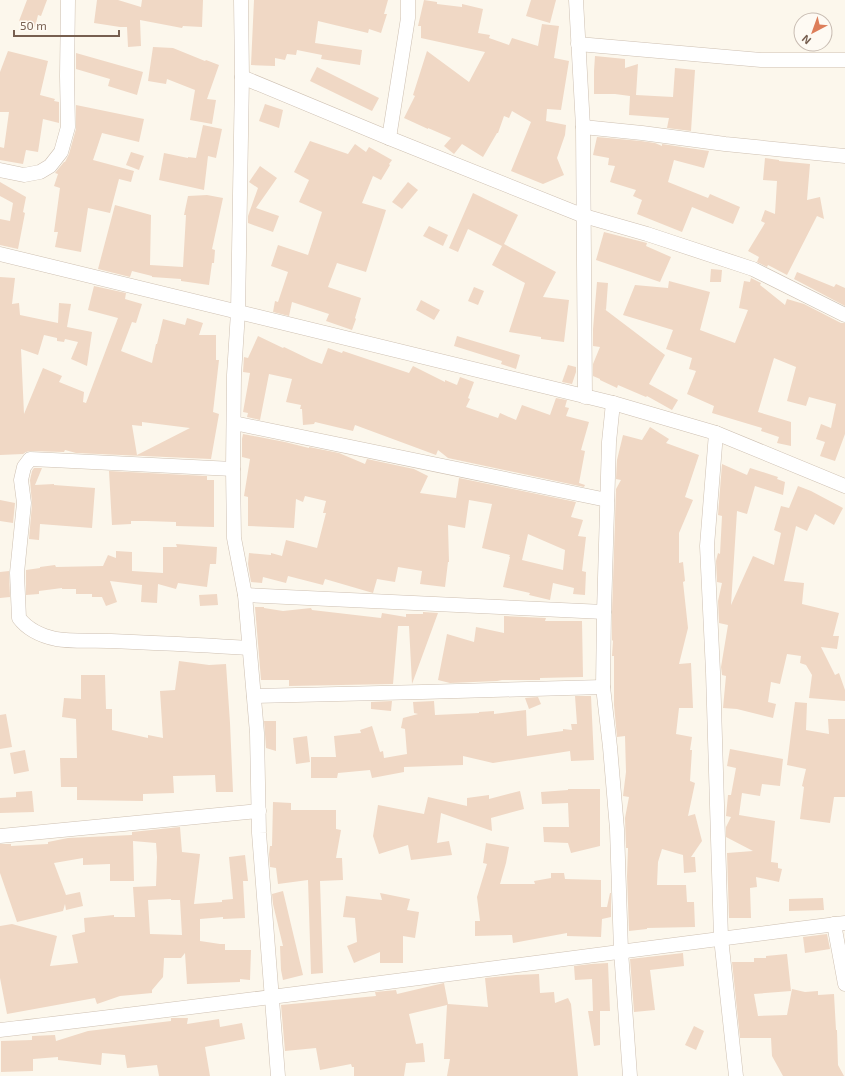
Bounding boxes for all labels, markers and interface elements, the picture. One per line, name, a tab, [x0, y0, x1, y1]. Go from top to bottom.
scale bar	[14, 12, 119, 38]
north arrow	[793, 12, 833, 52]
text: 50 m	[20, 18, 47, 32]
text: N	[799, 32, 813, 47]

